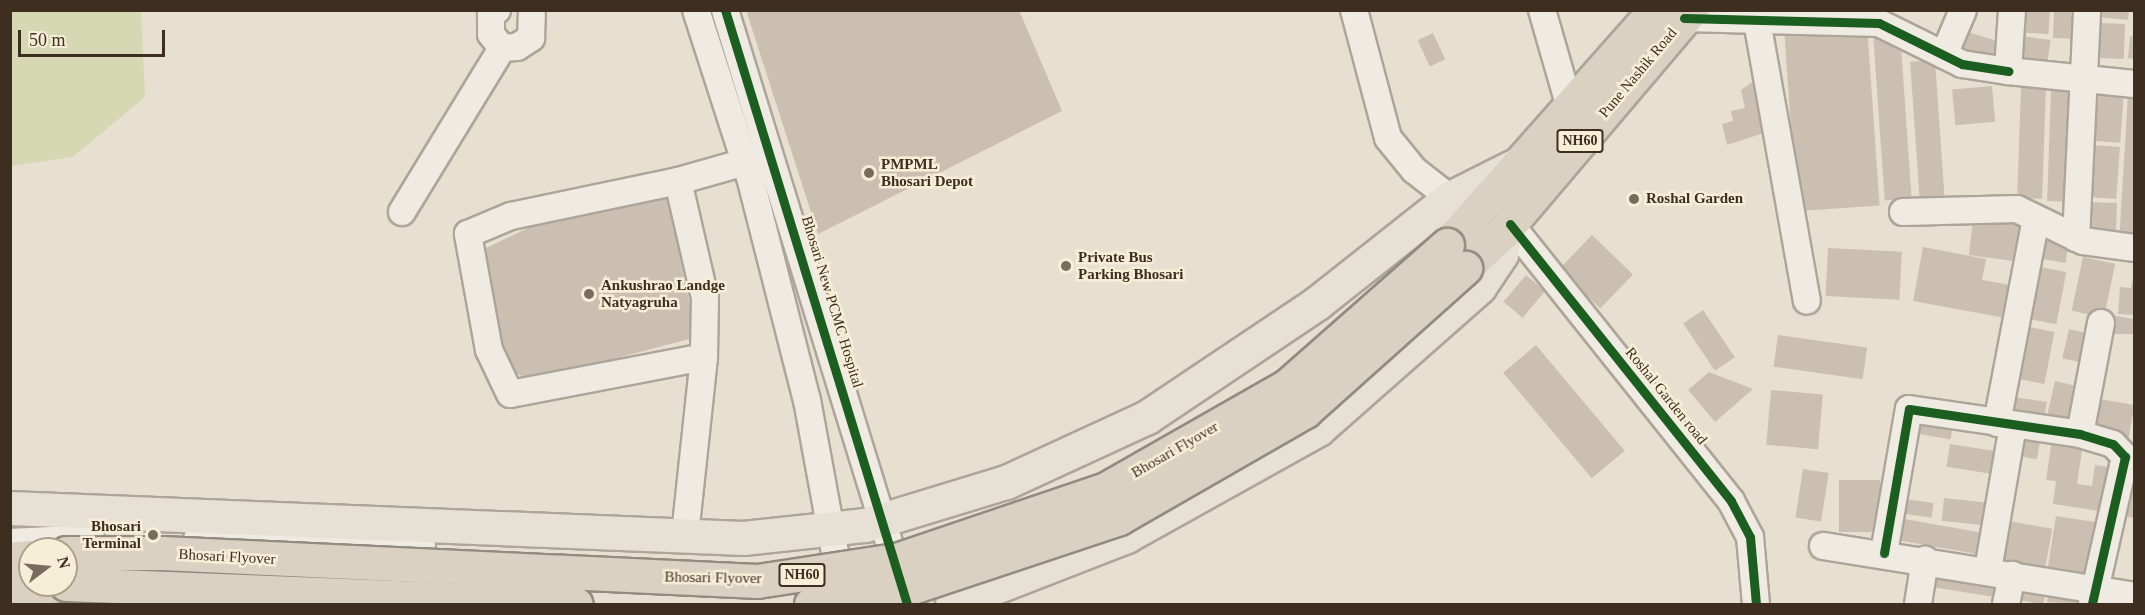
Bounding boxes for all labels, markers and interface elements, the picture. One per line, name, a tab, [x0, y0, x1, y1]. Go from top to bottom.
scale bar	[21, 18, 168, 56]
street label: Pune Nashik Road	[1595, 24, 1681, 122]
text: 50 m	[29, 30, 66, 50]
road number: NH60	[1556, 130, 1604, 152]
place label: PMPML Bhosari Depot	[881, 155, 973, 190]
marker: PMPML Bhosari Depot	[862, 166, 876, 180]
place label: Roshal Garden	[1646, 190, 1743, 208]
marker: Roshal Garden	[1627, 192, 1641, 206]
street label: Bhosari New PCMC Hospital	[797, 214, 867, 390]
place label: Private Bus Parking Bhosari	[1078, 248, 1183, 283]
marker: Private Bus Parking Bhosari	[1059, 259, 1073, 273]
place label: Ankushrao Landge Natyagruha	[601, 276, 725, 311]
marker: Ankushrao Landge Natyagruha	[582, 287, 596, 301]
street label: Roshal Garden road	[1621, 344, 1711, 448]
street label: Bhosari Flyover	[1128, 418, 1222, 482]
place label: Bhosari Terminal	[82, 517, 141, 552]
marker: Bhosari Terminal	[146, 528, 160, 542]
north arrow	[18, 537, 78, 597]
street label: Bhosari Flyover	[178, 545, 276, 569]
text: N	[54, 555, 74, 570]
road number: NH60	[778, 564, 826, 586]
street label: Bhosari Flyover	[664, 568, 762, 588]

